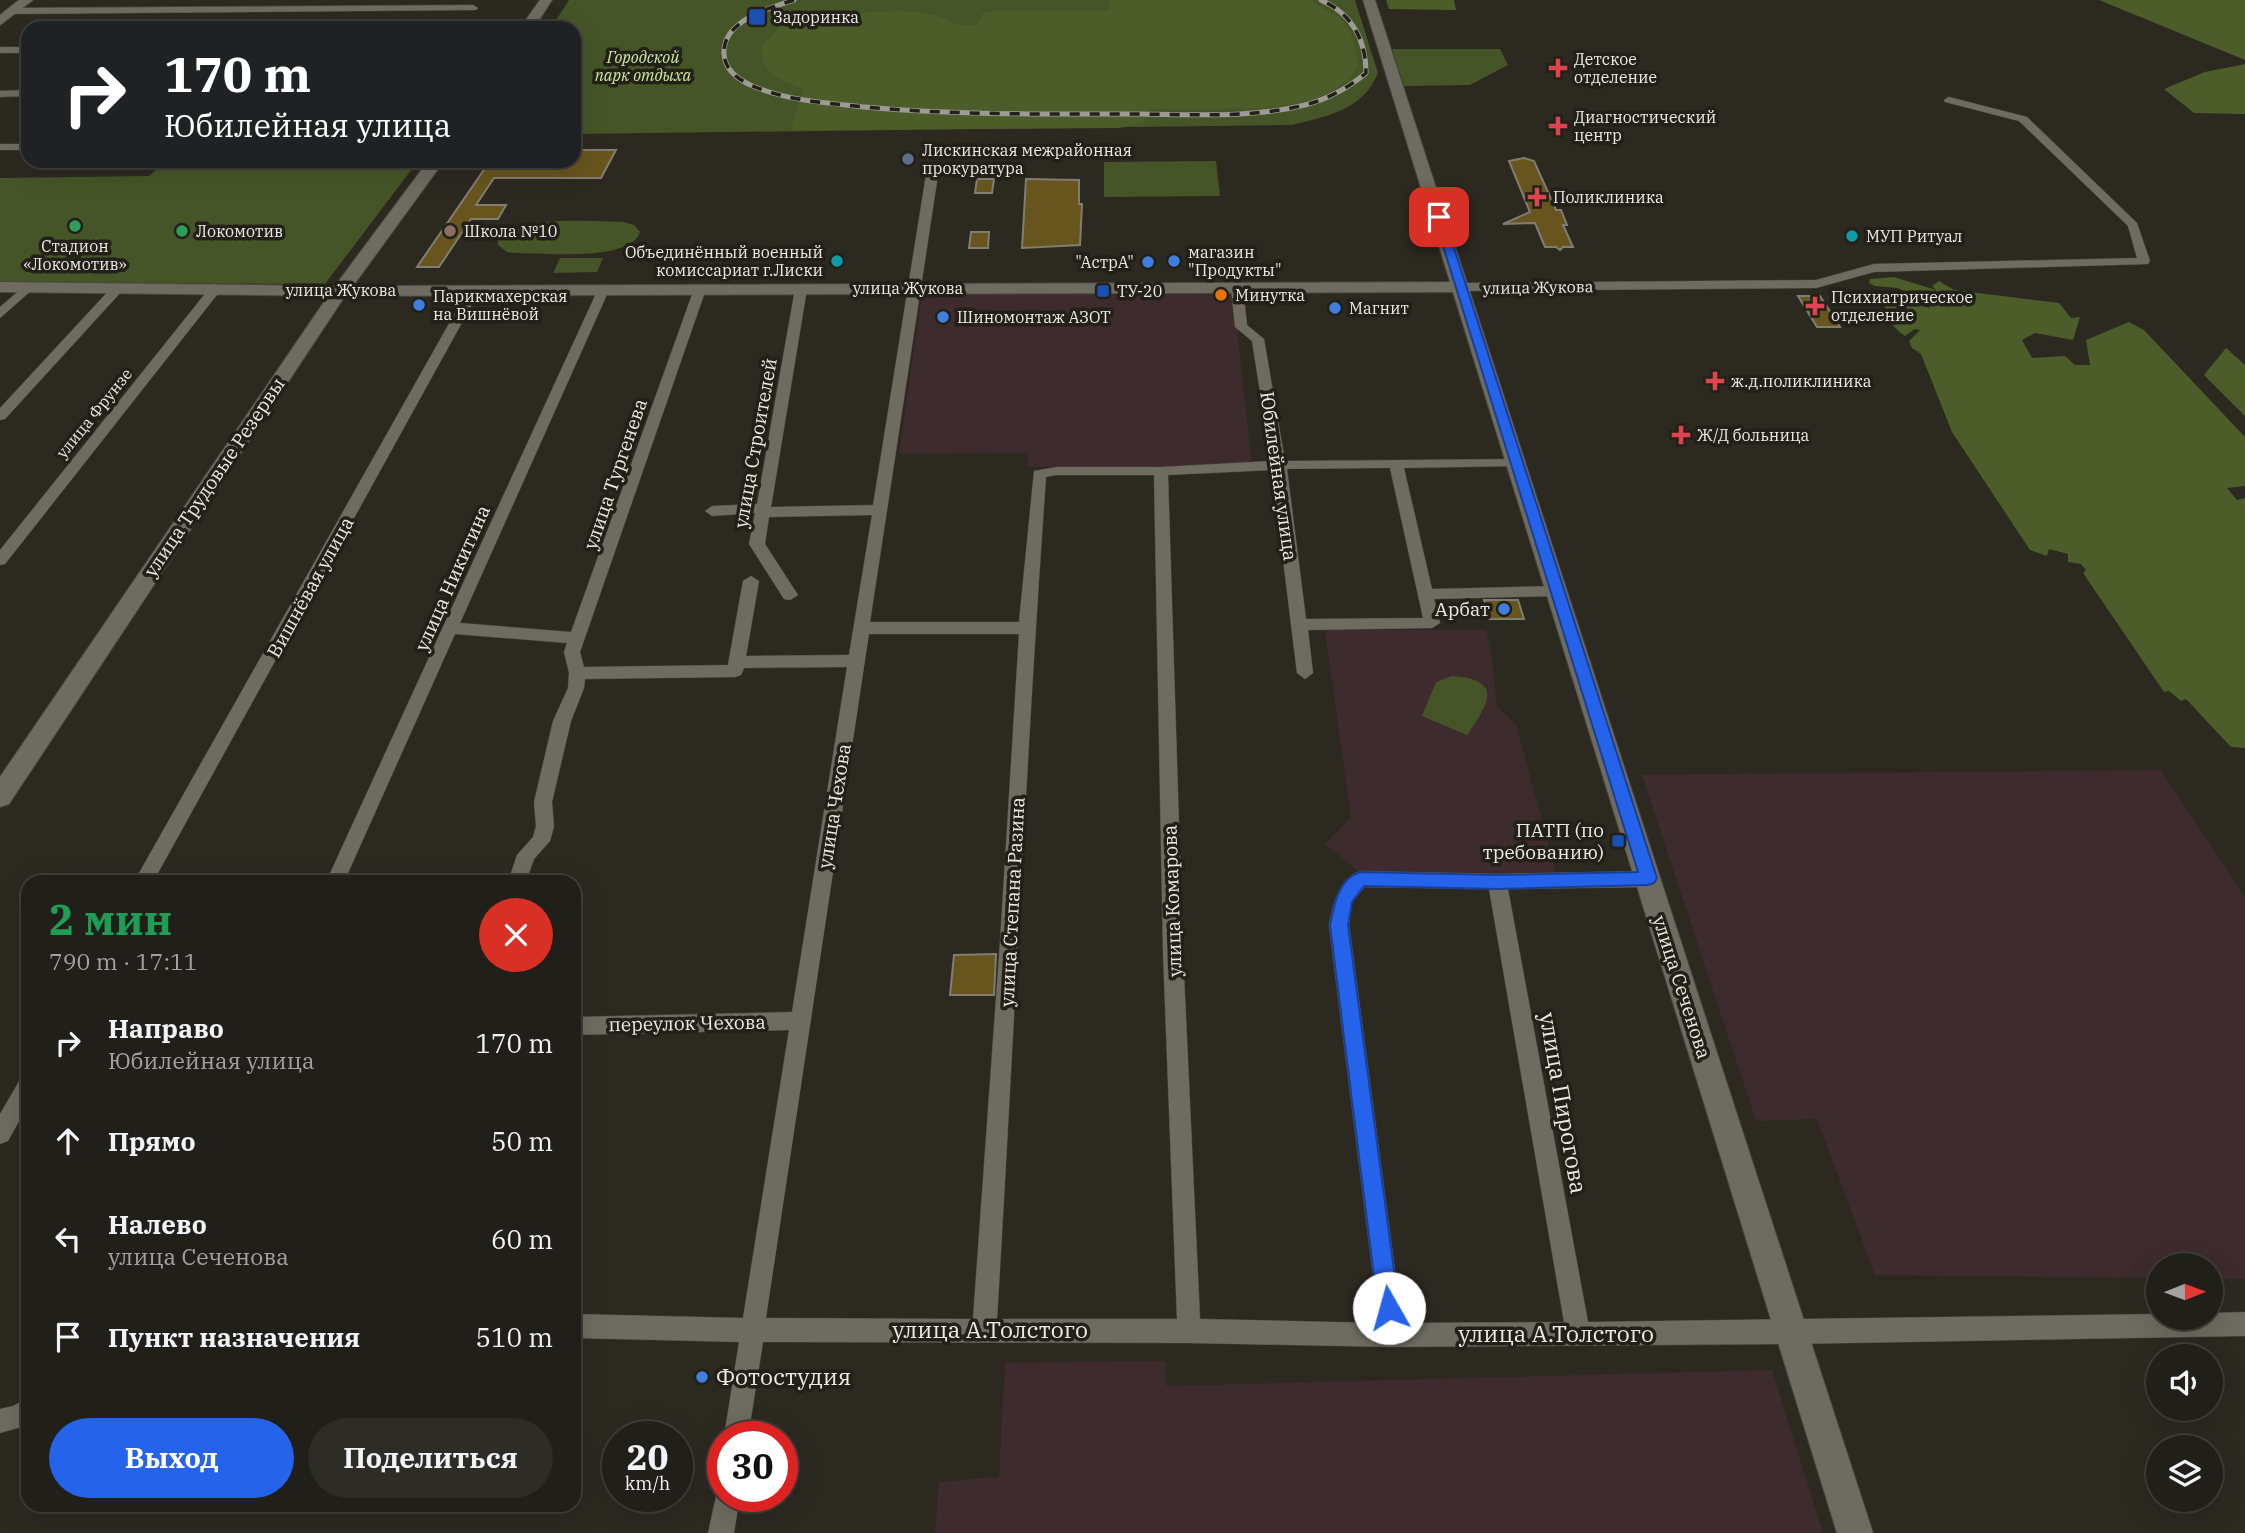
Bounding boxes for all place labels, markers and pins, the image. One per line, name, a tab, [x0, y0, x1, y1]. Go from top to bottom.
marker: Задоринка	[747, 7, 767, 27]
place label: Задоринка	[773, 7, 859, 27]
place label: Детское отделение	[1574, 49, 1657, 87]
marker: Детское отделение	[1548, 58, 1568, 78]
place label: Диагностический центр	[1574, 107, 1716, 145]
marker: Диагностический центр	[1548, 116, 1568, 136]
place label: Лискинская межрайонная прокуратура	[922, 140, 1132, 178]
marker: Лискинская межрайонная прокуратура	[900, 151, 916, 167]
pin	[1409, 187, 1469, 247]
marker: Поликлиника	[1527, 187, 1547, 207]
place label: Поликлиника	[1553, 187, 1664, 207]
marker: Стадион «Локомотив»	[67, 218, 83, 234]
place label: Локомотив	[196, 221, 283, 241]
place label: Школа №10	[464, 221, 557, 241]
marker: Локомотив	[174, 223, 190, 239]
marker: Школа №10	[442, 223, 458, 239]
place label: МУП Ритуал	[1866, 226, 1963, 246]
marker: МУП Ритуал	[1844, 228, 1860, 244]
place label: Стадион «Локомотив»	[23, 236, 127, 274]
place label: Объединённый военный комиссариат г.Лиски	[625, 242, 823, 280]
place label: магазин "Продукты"	[1188, 242, 1282, 280]
place label: "АстрА"	[1075, 252, 1134, 272]
marker: Объединённый военный комиссариат г.Лиски	[829, 253, 845, 269]
marker: магазин "Продукты"	[1166, 253, 1182, 269]
marker: "АстрА"	[1140, 254, 1156, 270]
place label: ТУ-20	[1117, 281, 1162, 301]
marker: ТУ-20	[1095, 283, 1111, 299]
place label: Минутка	[1235, 285, 1305, 305]
place label: Парикмахерская на Вишнёвой	[433, 286, 568, 324]
marker: Минутка	[1213, 287, 1229, 303]
place label: Психиатрическое отделение	[1831, 287, 1973, 325]
marker: Психиатрическое отделение	[1805, 296, 1825, 316]
marker: Парикмахерская на Вишнёвой	[411, 297, 427, 313]
place label: Магнит	[1349, 298, 1409, 318]
marker: Магнит	[1327, 300, 1343, 316]
place label: Шиномонтаж АЗОТ	[957, 307, 1111, 327]
marker: Шиномонтаж АЗОТ	[935, 309, 951, 325]
marker: ж.д.поликлиника	[1705, 371, 1725, 391]
place label: ж.д.поликлиника	[1731, 371, 1872, 391]
marker: Ж/Д больница	[1671, 425, 1691, 445]
place label: Ж/Д больница	[1697, 425, 1810, 445]
place label: Арбат	[1435, 597, 1490, 621]
marker: Арбат	[1496, 601, 1512, 617]
place label: ПАТП (по требованию)	[1483, 818, 1604, 864]
marker: ПАТП (по требованию)	[1610, 833, 1626, 849]
place label: Фотостудия	[716, 1361, 851, 1391]
marker: Фотостудия	[694, 1369, 710, 1385]

